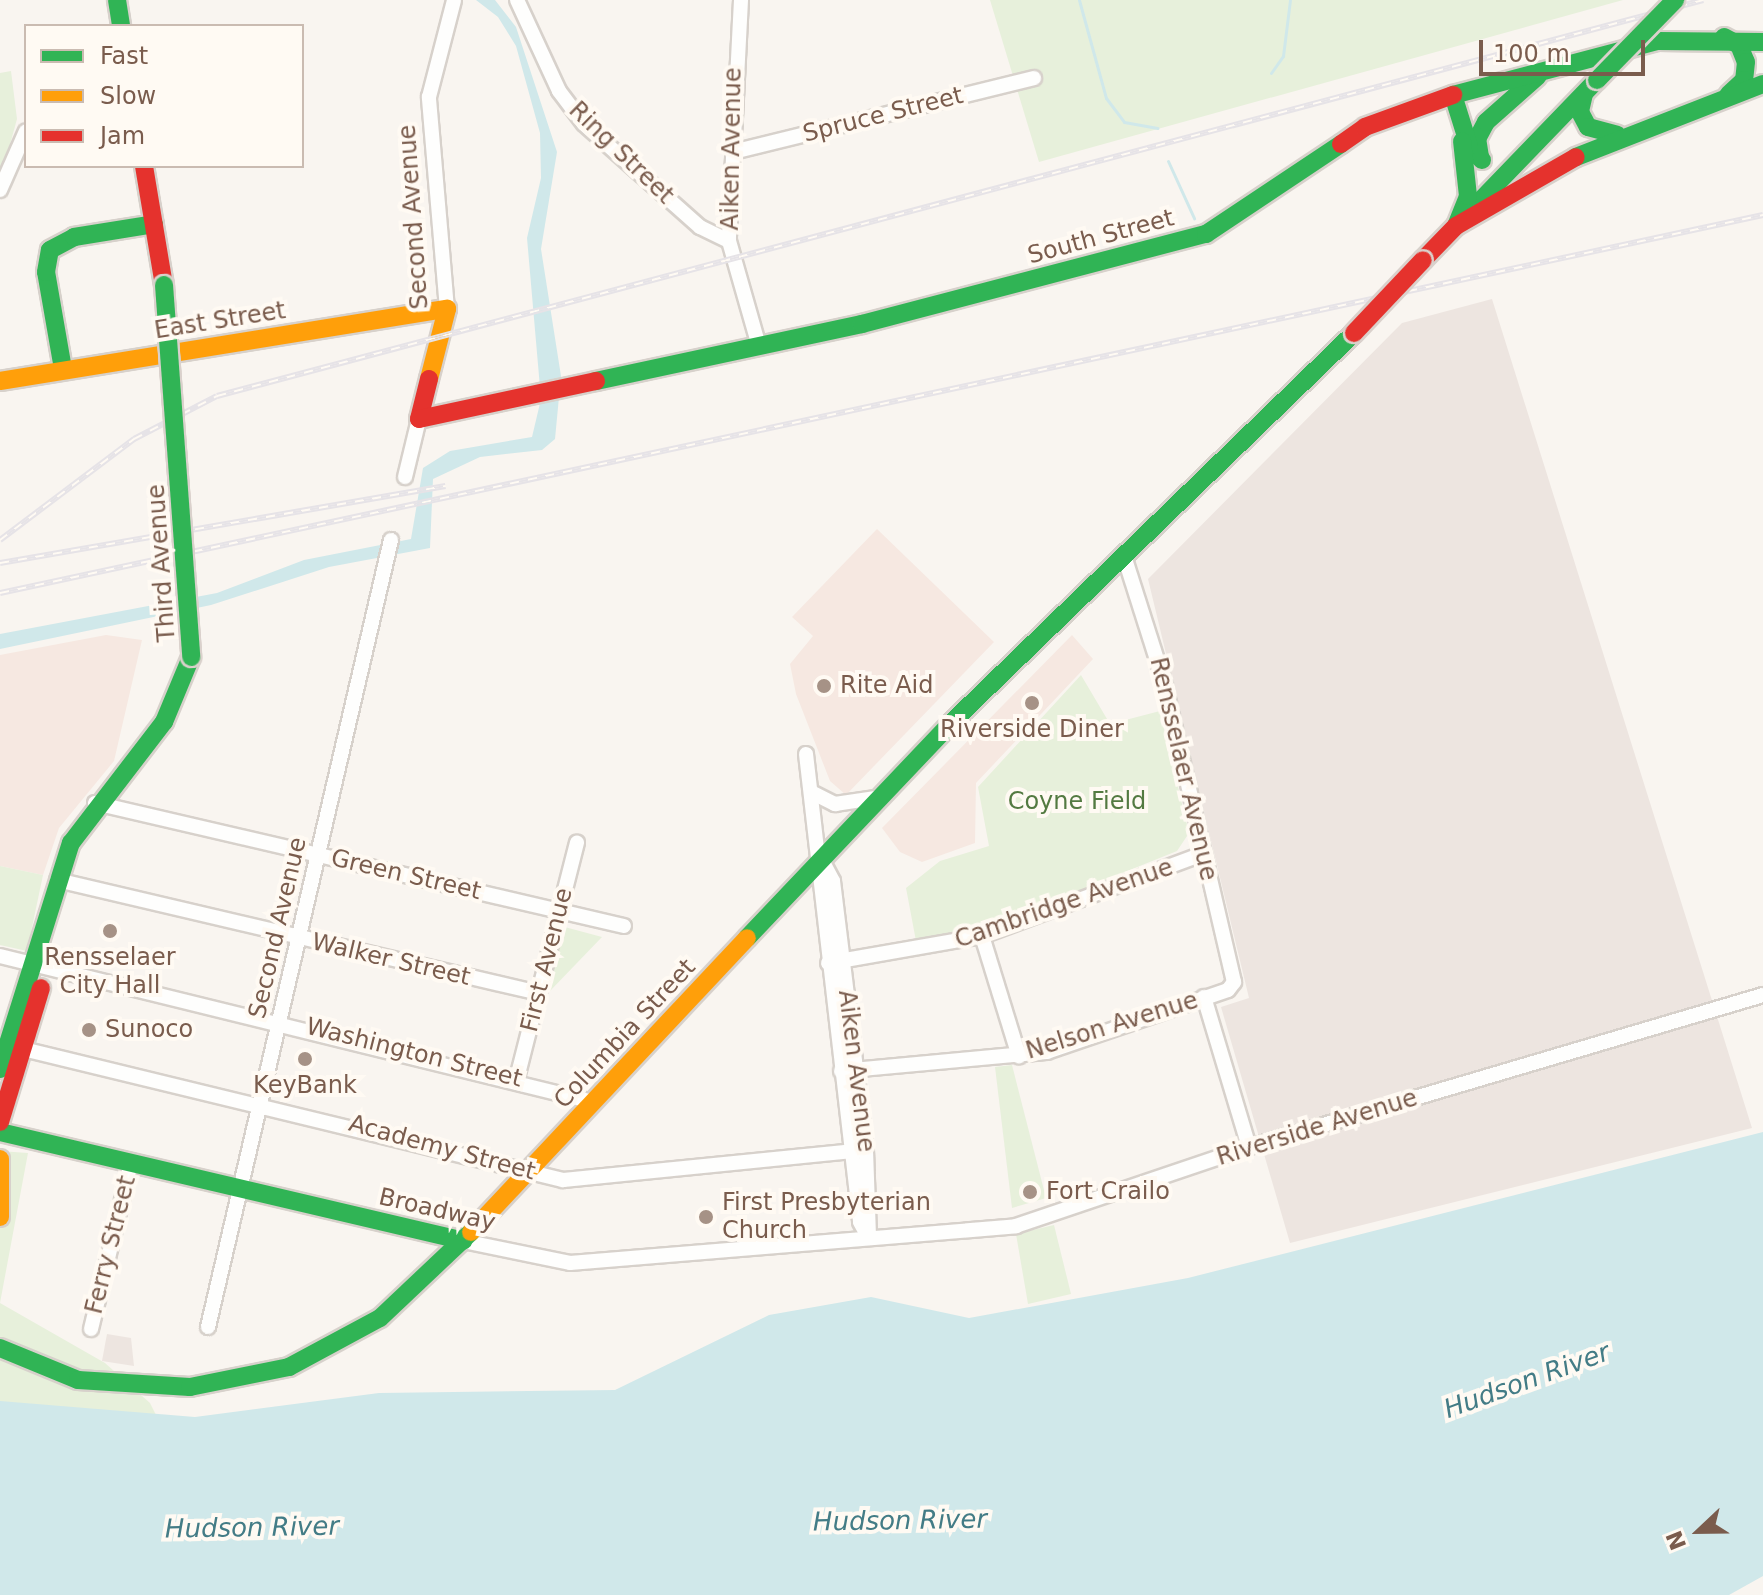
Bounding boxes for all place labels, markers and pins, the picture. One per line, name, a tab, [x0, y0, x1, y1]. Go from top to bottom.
place label: Rite Aid	[840, 672, 933, 700]
marker: Rite Aid	[815, 677, 833, 695]
marker: Riverside Diner	[1023, 694, 1041, 712]
place label: Riverside Diner	[940, 716, 1124, 744]
marker: Rensselaer City Hall	[101, 922, 119, 940]
place label: Rensselaer City Hall	[44, 944, 176, 1000]
place label: Sunoco	[105, 1016, 193, 1044]
marker: Sunoco	[80, 1021, 98, 1039]
marker: KeyBank	[296, 1050, 314, 1068]
place label: KeyBank	[253, 1072, 357, 1100]
place label: Fort Crailo	[1046, 1178, 1170, 1206]
marker: Fort Crailo	[1021, 1183, 1039, 1201]
place label: First Presbyterian Church	[722, 1189, 931, 1245]
marker: First Presbyterian Church	[697, 1208, 715, 1226]

